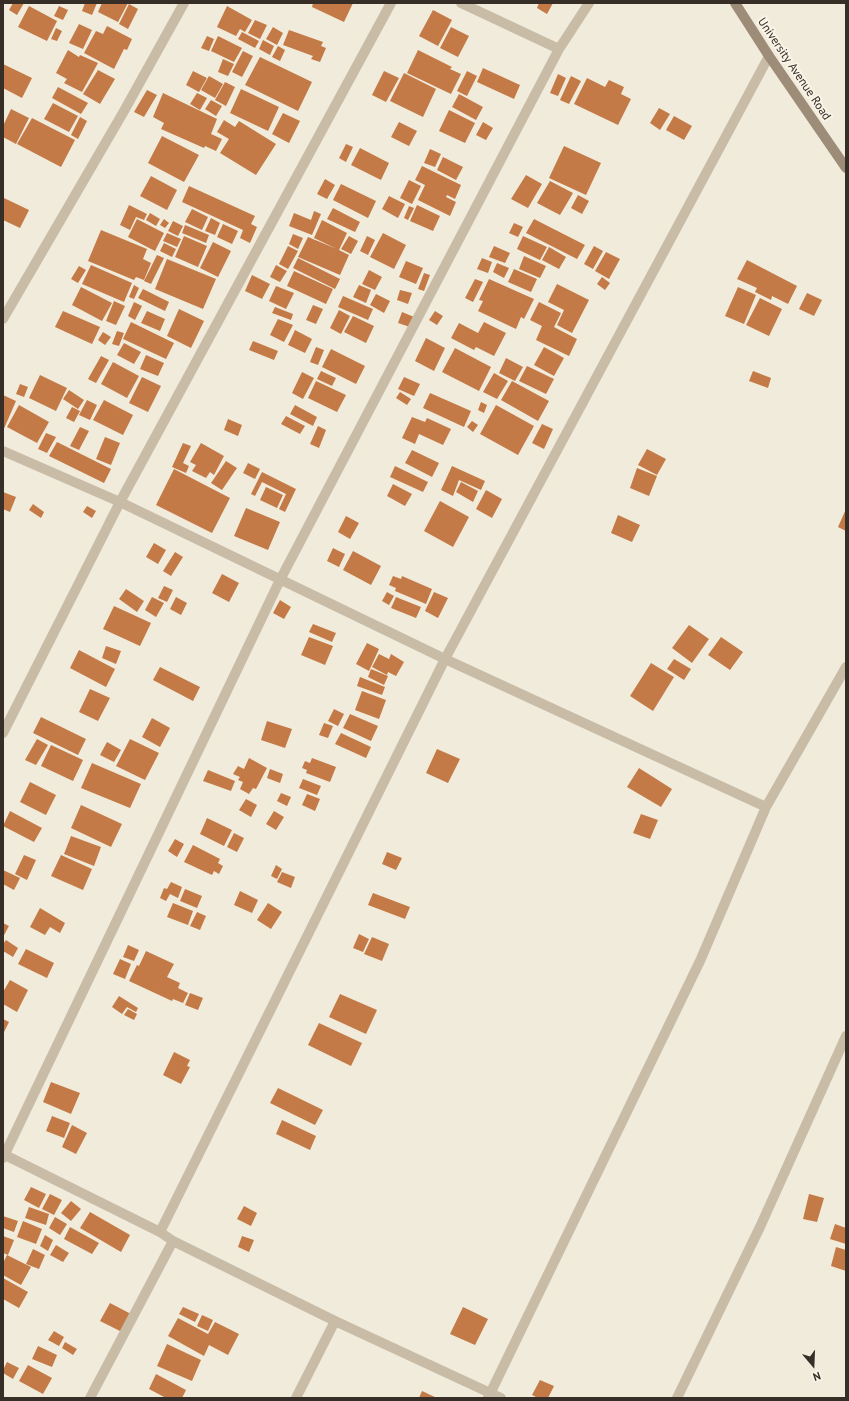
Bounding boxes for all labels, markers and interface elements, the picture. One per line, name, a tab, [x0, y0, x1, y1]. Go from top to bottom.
street label: University Avenue Road	[754, 15, 834, 123]
north arrow	[793, 1345, 833, 1385]
text: N	[811, 1369, 823, 1384]

